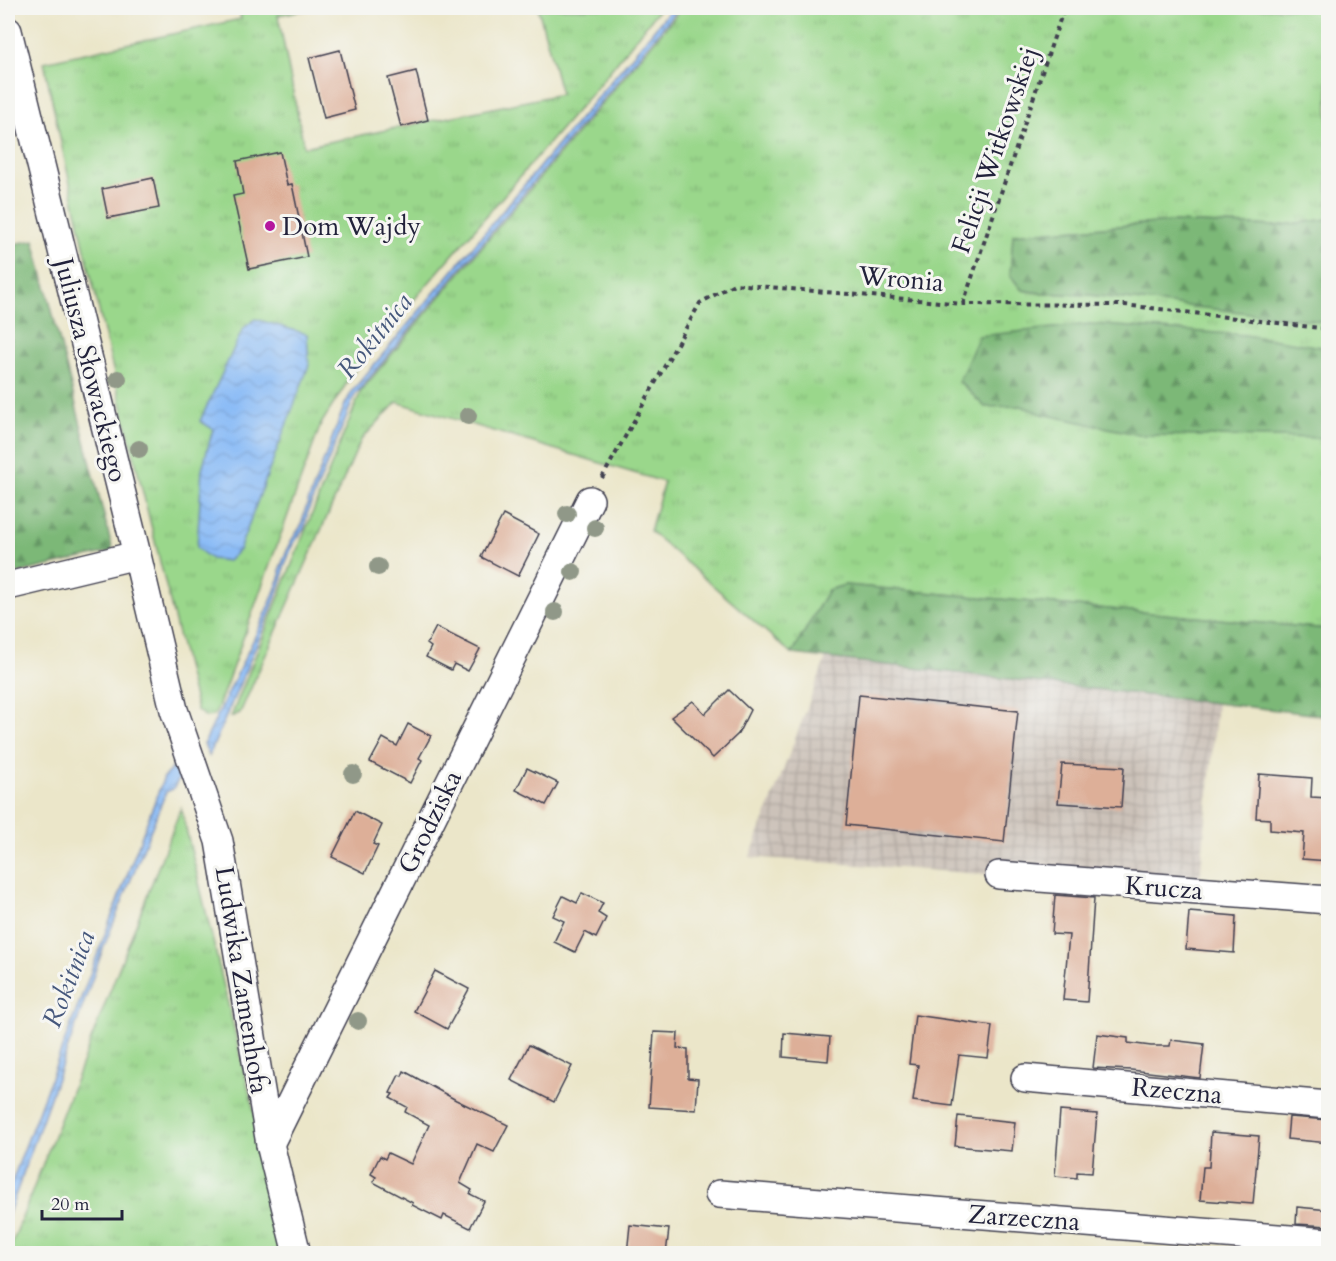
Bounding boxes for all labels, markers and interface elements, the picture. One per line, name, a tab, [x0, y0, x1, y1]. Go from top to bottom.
street label: Felicji Witkowskiej	[943, 42, 1047, 258]
place label: Dom Wajdy	[282, 209, 421, 244]
marker: Dom Wajdy	[263, 219, 277, 233]
street label: Juliusza Słowackiego	[45, 250, 136, 486]
street label: Wronia	[856, 258, 945, 300]
water label: Rokitnica	[329, 285, 421, 387]
street label: Grodziska	[390, 765, 470, 879]
street label: Ludwika Zamenhofa	[207, 864, 277, 1096]
street label: Krucza	[1124, 868, 1204, 908]
water label: Rokitnica	[34, 925, 104, 1033]
street label: Rzeczna	[1130, 1070, 1224, 1112]
scale bar	[42, 1183, 122, 1221]
text: 20 m	[51, 1192, 90, 1217]
street label: Zarzeczna	[967, 1197, 1081, 1239]

